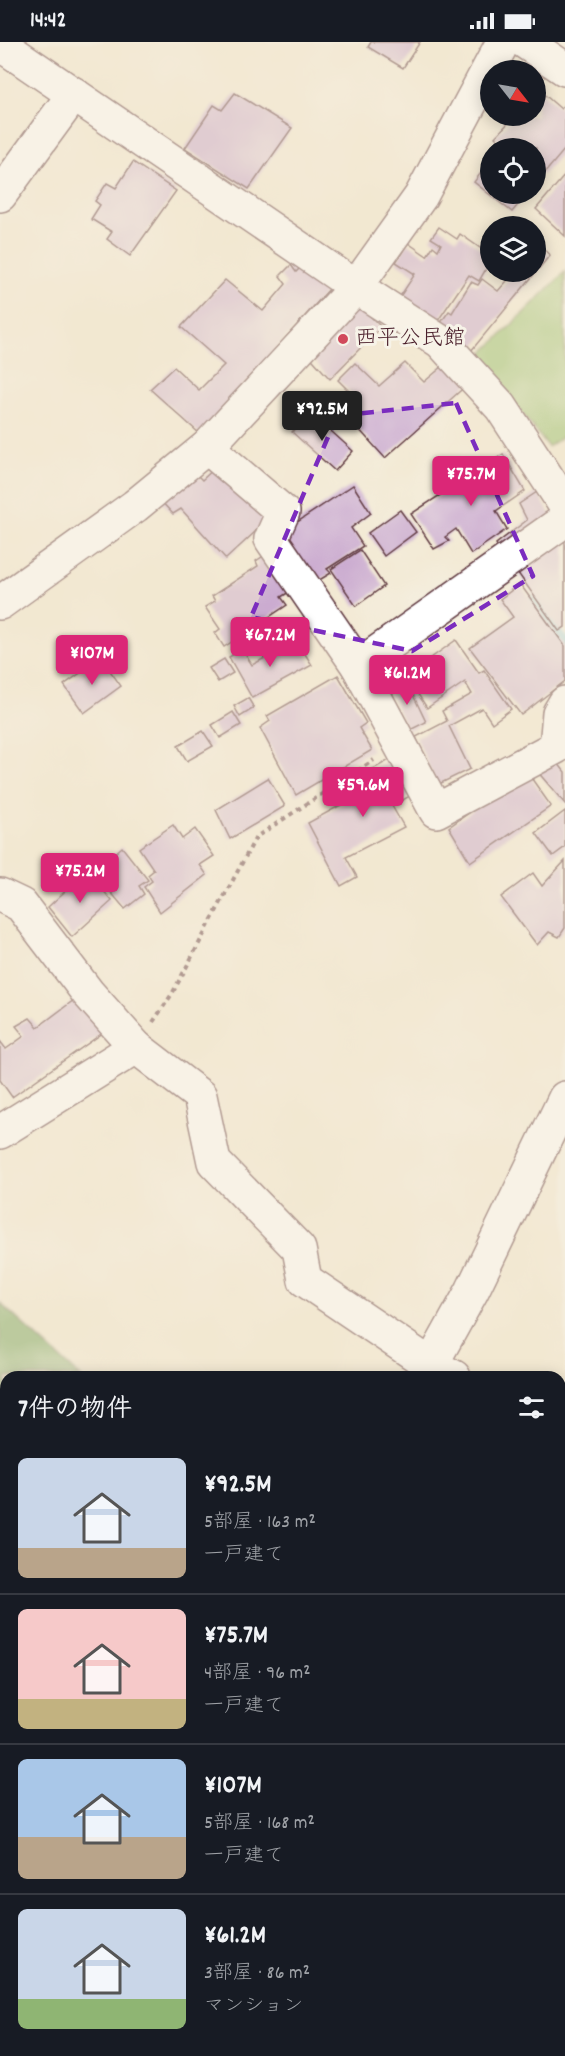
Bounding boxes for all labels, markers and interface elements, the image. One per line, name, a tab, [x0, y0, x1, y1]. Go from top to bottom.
text: 14:42	[30, 6, 66, 37]
north arrow	[480, 60, 546, 126]
map controls	[480, 60, 546, 282]
button: locate	[480, 138, 546, 204]
button: layers	[480, 216, 546, 282]
place label: 西平公民館	[355, 324, 465, 355]
marker: 西平公民館	[336, 332, 350, 346]
pin: ¥92.5M	[273, 391, 371, 442]
text: ¥92.5M	[296, 396, 348, 424]
pin: ¥75.7M	[422, 456, 520, 507]
text: ¥75.7M	[446, 461, 496, 489]
pin: ¥67.2M	[221, 617, 319, 668]
text: ¥67.2M	[245, 622, 295, 650]
pin: ¥107M	[50, 635, 134, 686]
text: ¥107M	[70, 640, 114, 668]
pin: ¥61.2M	[358, 655, 456, 706]
text: ¥61.2M	[383, 660, 431, 688]
pin: ¥59.6M	[314, 767, 412, 818]
text: ¥59.6M	[337, 772, 389, 800]
pin: ¥75.2M	[31, 853, 129, 904]
text: ¥75.2M	[55, 858, 105, 886]
icon: filters	[515, 1391, 548, 1424]
text: 7件の物件	[18, 1392, 132, 1429]
text: ¥92.5M	[204, 1467, 271, 1504]
icon: home	[66, 1482, 138, 1554]
text: 5部屋 · 163 m²	[204, 1509, 316, 1537]
text: 一戸建て	[204, 1542, 284, 1570]
text: ¥75.7M	[204, 1618, 268, 1655]
icon: home	[66, 1633, 138, 1705]
text: 4部屋 · 96 m²	[204, 1660, 311, 1688]
text: 一戸建て	[204, 1693, 284, 1721]
text: ¥107M	[204, 1768, 262, 1805]
icon: home	[66, 1783, 138, 1855]
text: 5部屋 · 168 m²	[204, 1810, 315, 1838]
text: 一戸建て	[204, 1843, 284, 1871]
text: ¥61.2M	[204, 1918, 266, 1955]
icon: home	[66, 1933, 138, 2005]
text: 3部屋 · 86 m²	[204, 1960, 310, 1988]
text: マンション	[204, 1993, 303, 2021]

